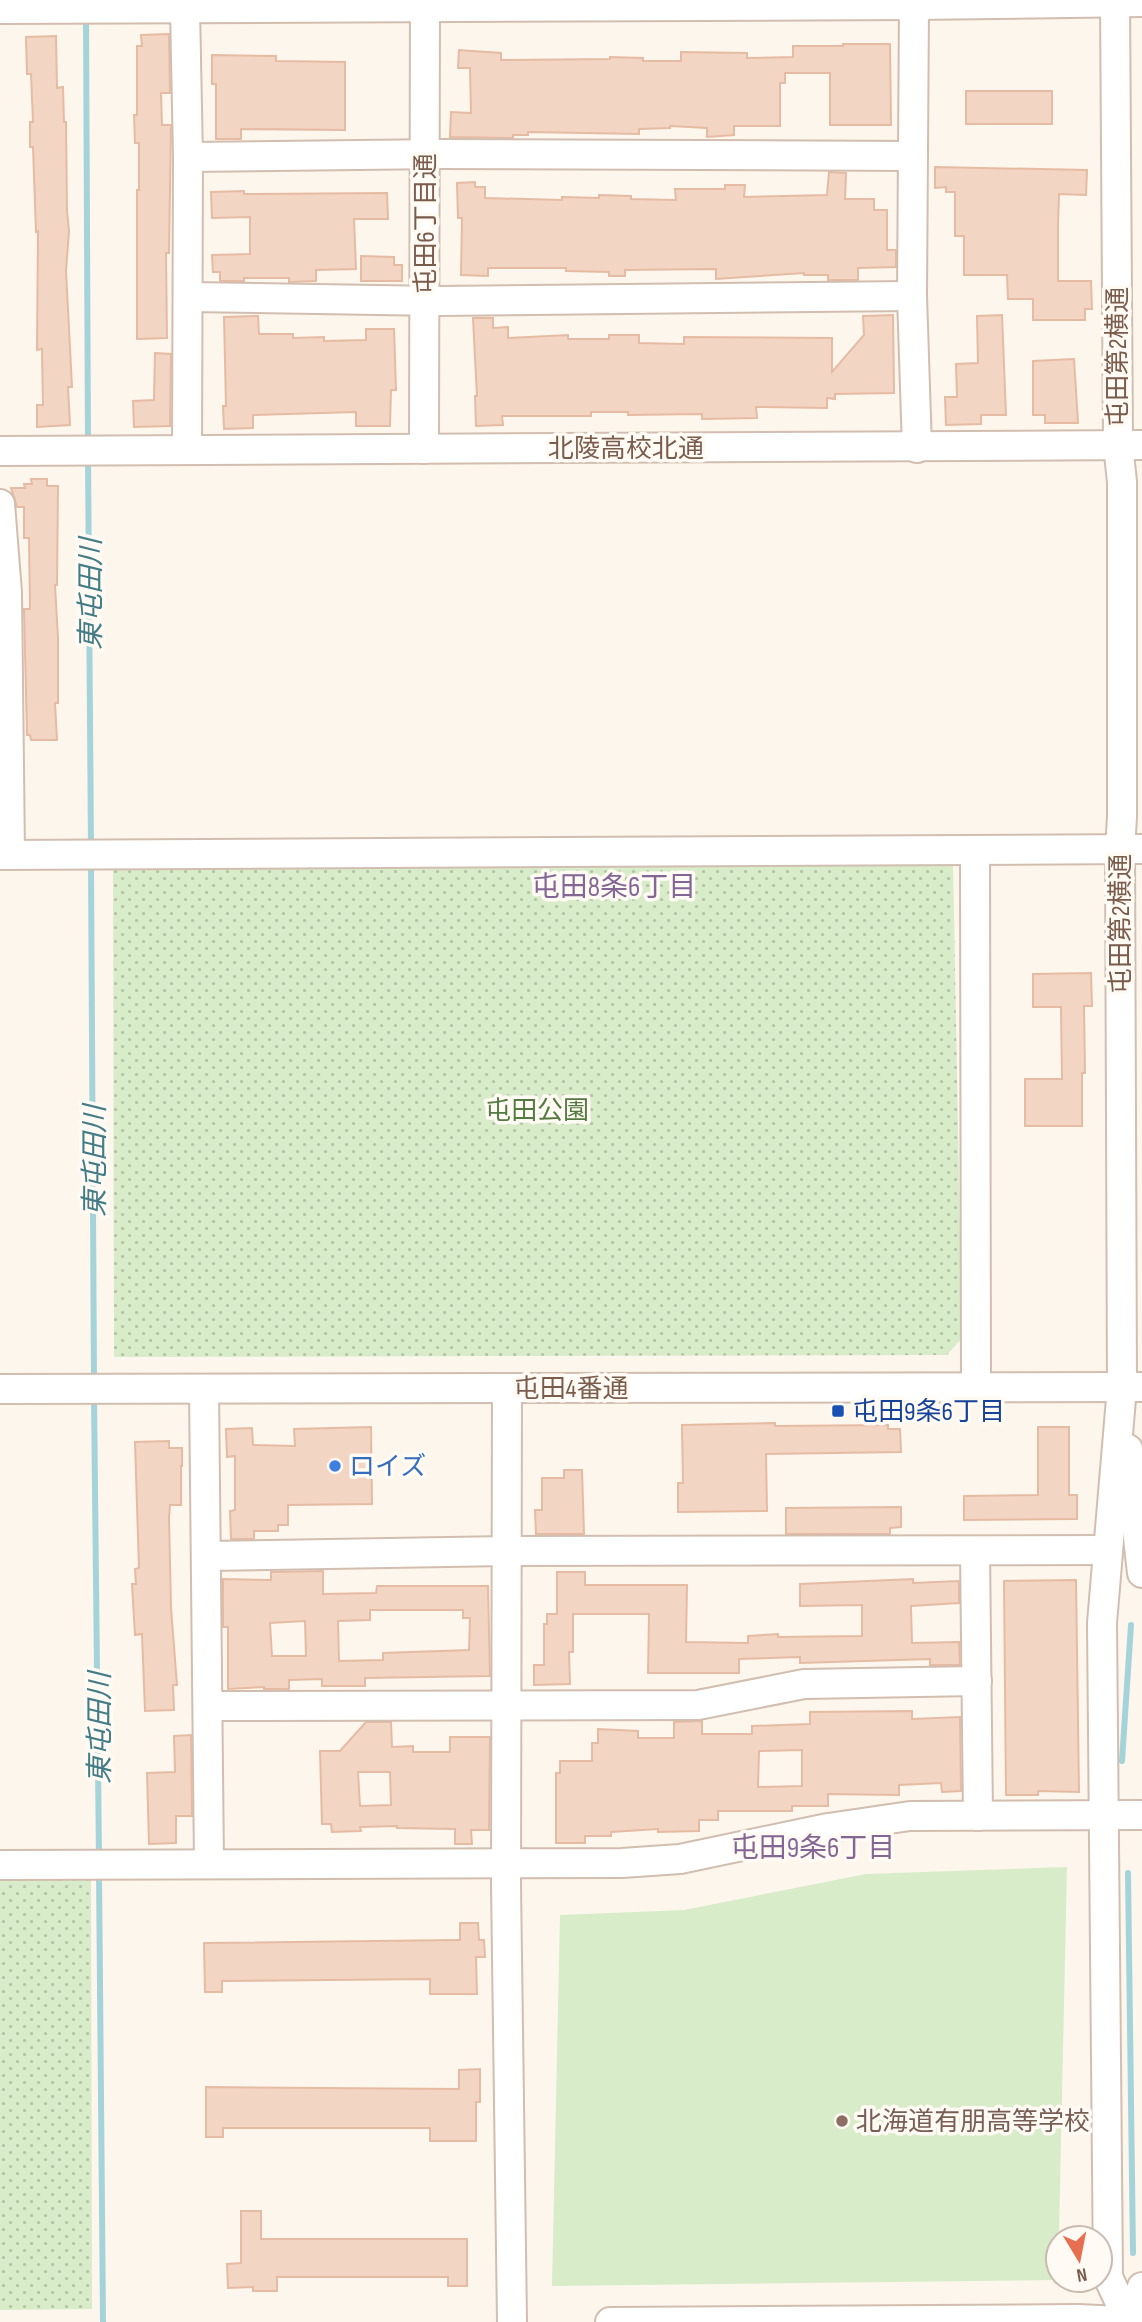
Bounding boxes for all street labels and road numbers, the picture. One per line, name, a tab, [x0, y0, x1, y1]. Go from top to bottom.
street label: 屯田6丁目通	[411, 153, 442, 295]
street label: 屯田第2横通	[1103, 287, 1134, 427]
street label: 北陵高校北通	[548, 434, 704, 465]
street label: 屯田第2横通	[1106, 854, 1137, 994]
street label: 屯田4番通	[514, 1374, 628, 1405]

